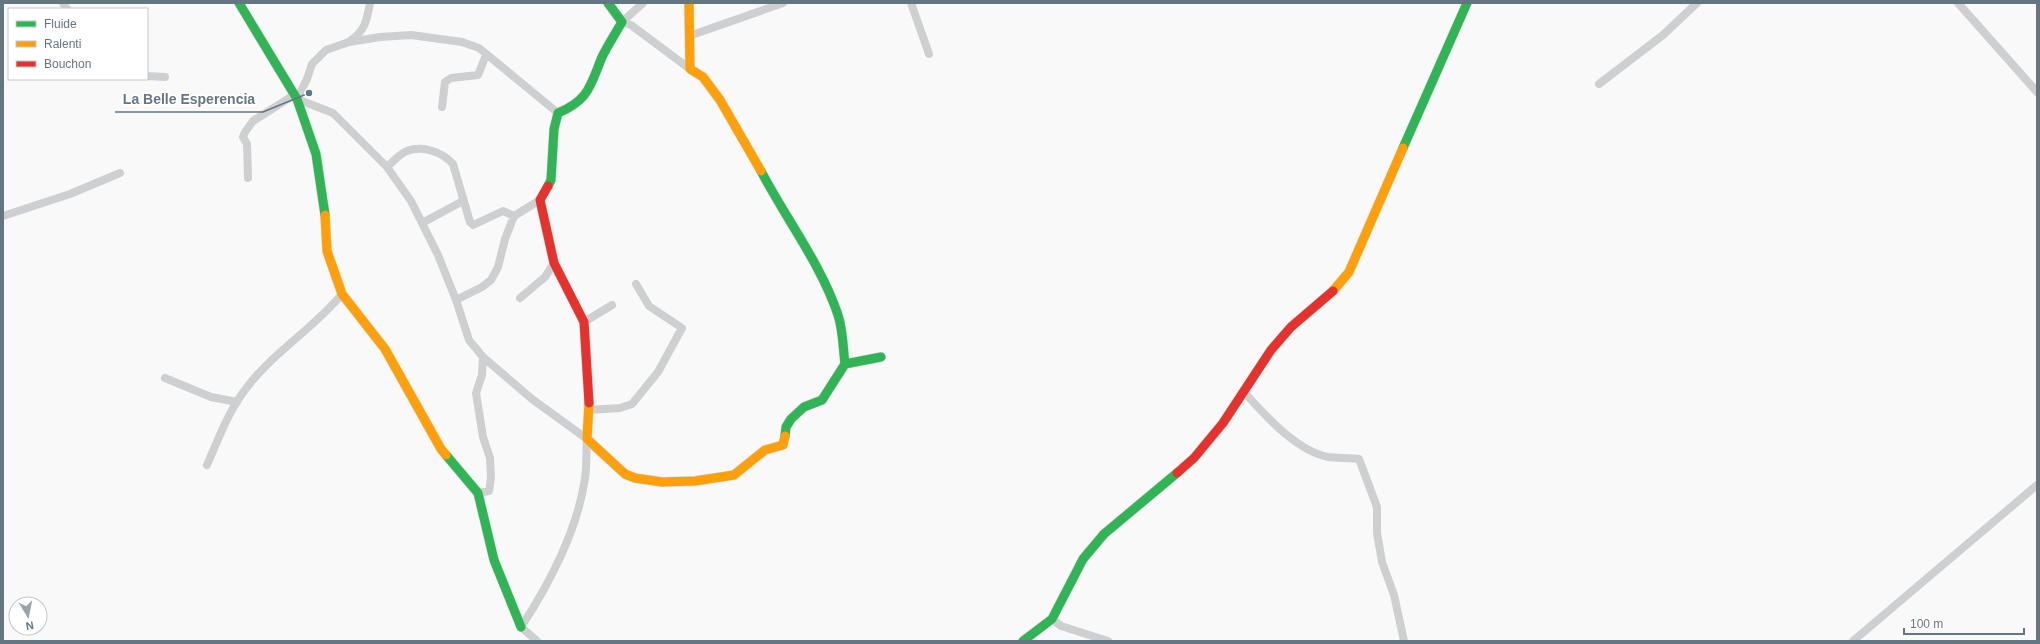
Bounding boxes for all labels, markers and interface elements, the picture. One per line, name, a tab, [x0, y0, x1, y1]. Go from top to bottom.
legend	[8, 8, 148, 80]
text: Fluide	[44, 17, 77, 31]
text: Ralenti	[44, 37, 81, 51]
text: Bouchon	[44, 57, 91, 71]
callout: La Belle Esperencia	[115, 86, 263, 112]
text: La Belle Esperencia	[123, 91, 255, 107]
north arrow	[8, 596, 48, 636]
scale bar	[1904, 610, 2024, 636]
text: 100 m	[1910, 617, 1943, 631]
text: N	[25, 619, 35, 632]

